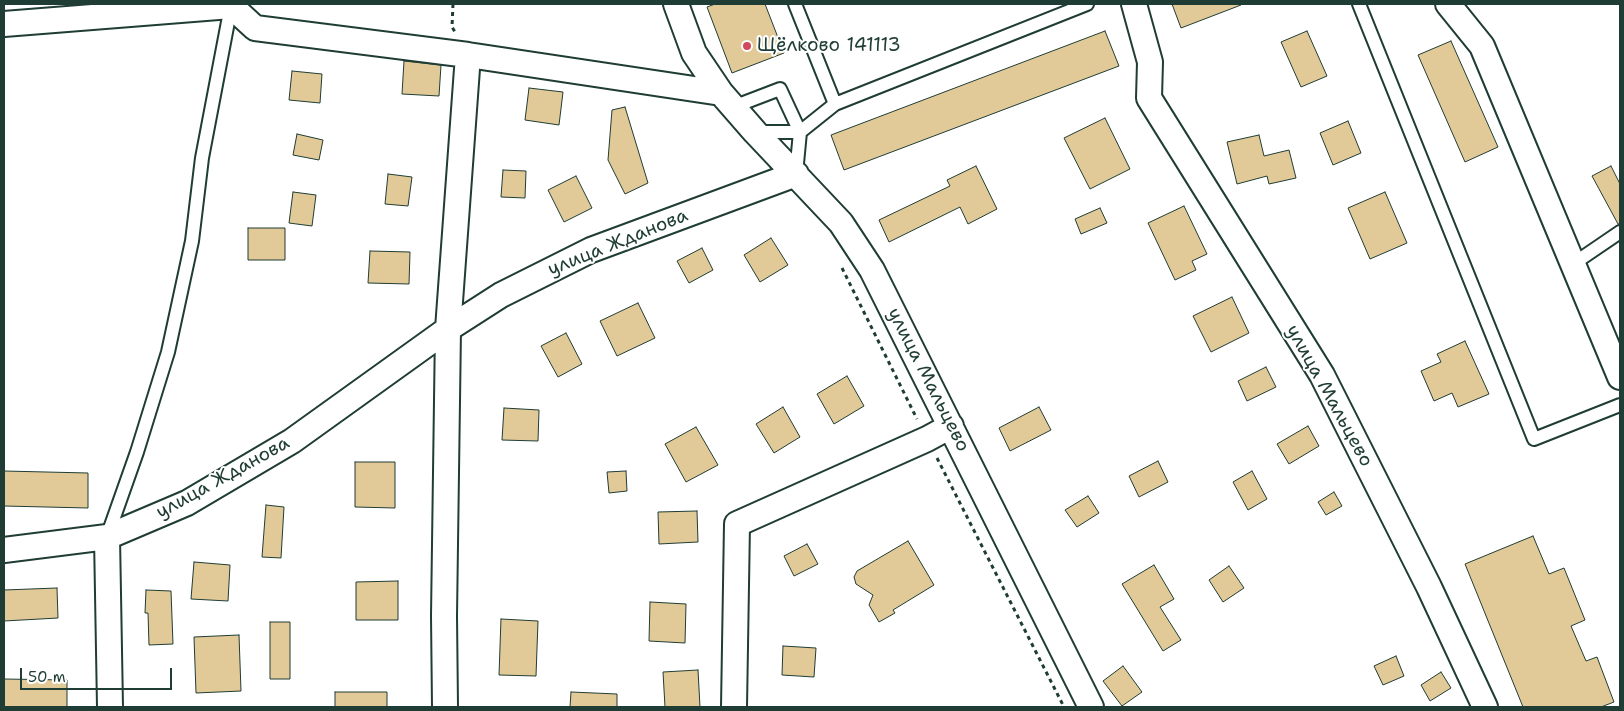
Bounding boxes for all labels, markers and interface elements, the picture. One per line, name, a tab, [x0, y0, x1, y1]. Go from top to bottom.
place label: Щёлково 141113	[757, 35, 901, 57]
marker: Щёлково 141113	[741, 40, 753, 52]
street label: улица Жданова	[545, 204, 691, 282]
street label: улица Мальцево	[882, 304, 974, 456]
street label: улица Мальцево	[1281, 321, 1377, 471]
street label: улица Жданова	[152, 432, 294, 524]
scale bar	[22, 658, 175, 690]
text: 50 m	[28, 667, 66, 687]

